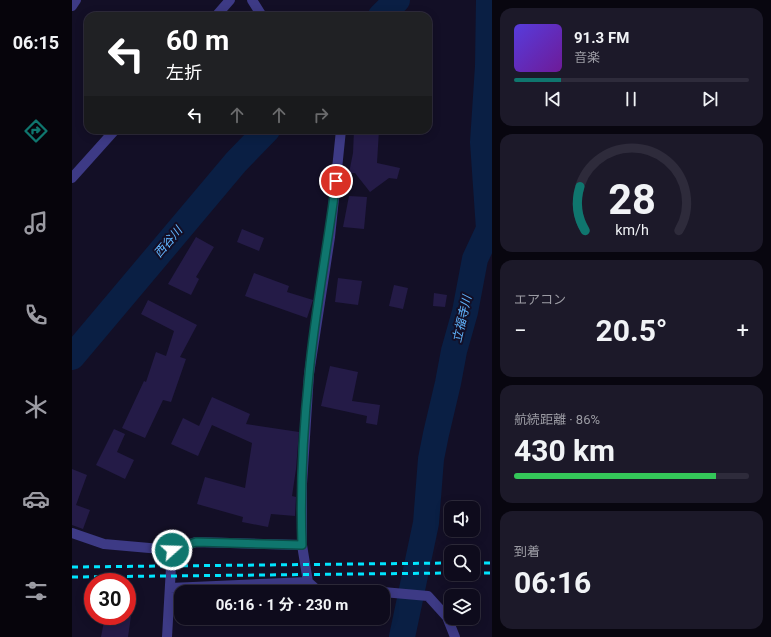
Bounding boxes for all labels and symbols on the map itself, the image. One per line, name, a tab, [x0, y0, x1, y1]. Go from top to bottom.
pin	[319, 164, 353, 198]
water label: 西谷川	[151, 222, 186, 260]
water label: 立福寺川	[450, 292, 475, 344]
position arrow	[151, 529, 193, 571]
speed limit sign: 30	[84, 573, 136, 625]

